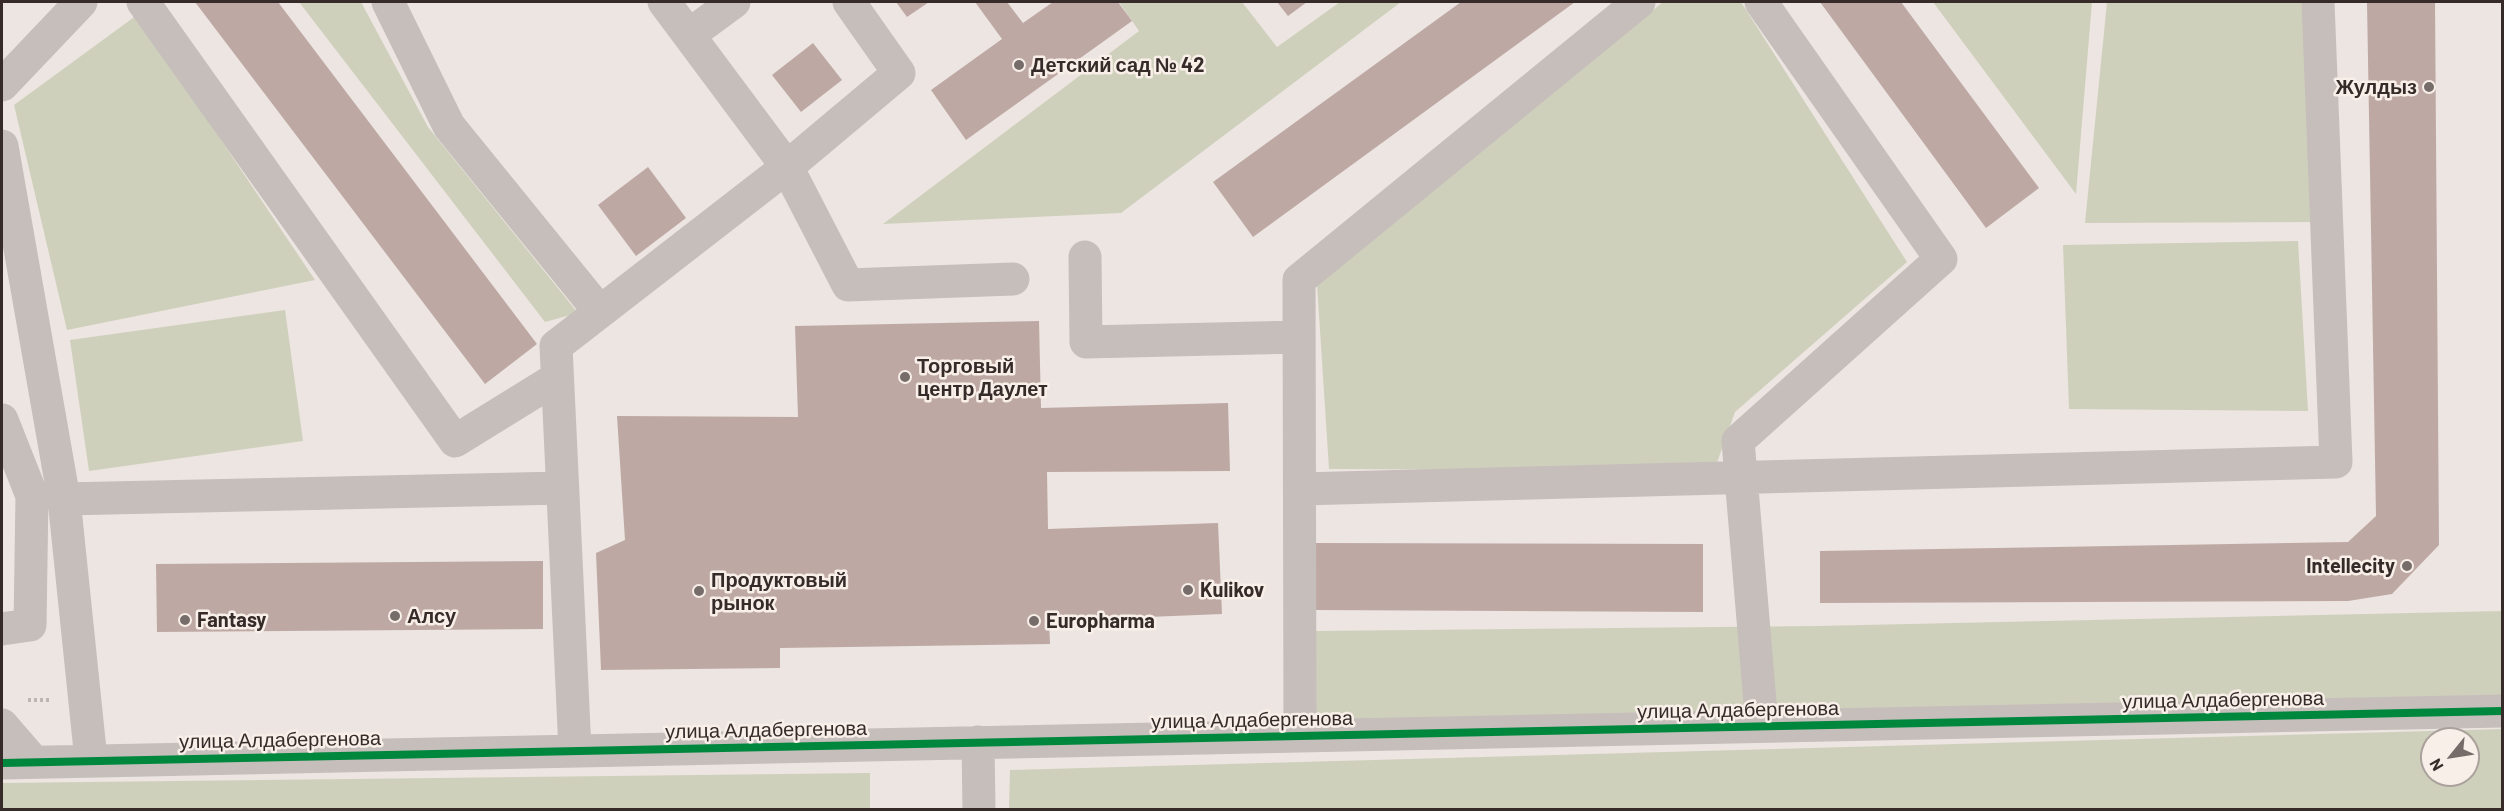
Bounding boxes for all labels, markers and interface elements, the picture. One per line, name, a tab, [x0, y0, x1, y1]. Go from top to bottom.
place label: Детский сад № 42	[1031, 53, 1204, 77]
marker: Детский сад № 42	[1012, 58, 1026, 72]
place label: Жулдыз	[2336, 75, 2417, 99]
marker: Жулдыз	[2422, 80, 2436, 94]
place label: Торговый центр Даулет	[917, 354, 1048, 401]
marker: Торговый центр Даулет	[898, 370, 912, 384]
place label: Intellecity	[2306, 554, 2395, 578]
marker: Intellecity	[2400, 559, 2414, 573]
place label: Продуктовый рынок	[711, 568, 847, 615]
place label: Kulikov	[1200, 578, 1264, 602]
marker: Kulikov	[1181, 583, 1195, 597]
marker: Продуктовый рынок	[692, 584, 706, 598]
place label: Алсу	[407, 604, 456, 628]
place label: Fantasy	[197, 608, 266, 632]
marker: Алсу	[388, 609, 402, 623]
place label: Europharma	[1046, 609, 1155, 633]
marker: Fantasy	[178, 613, 192, 627]
marker: Europharma	[1027, 614, 1041, 628]
street label: улица Алдабергенова	[2122, 686, 2324, 714]
street label: улица Алдабергенова	[1637, 696, 1839, 724]
street label: улица Алдабергенова	[1151, 706, 1353, 734]
street label: улица Алдабергенова	[665, 716, 867, 744]
street label: улица Алдабергенова	[179, 726, 381, 754]
north arrow	[2420, 727, 2480, 787]
text: N	[2425, 756, 2447, 775]

